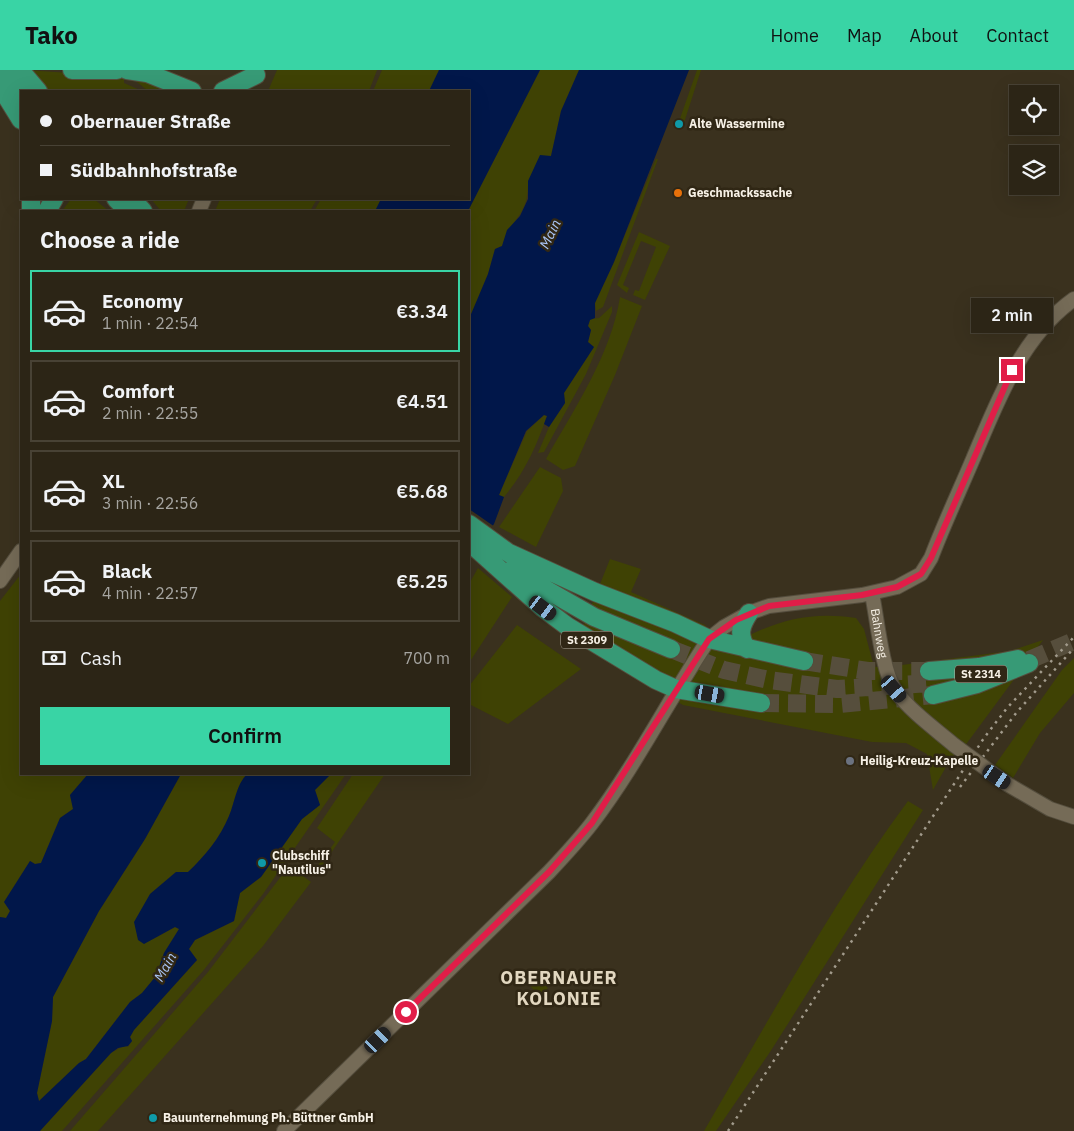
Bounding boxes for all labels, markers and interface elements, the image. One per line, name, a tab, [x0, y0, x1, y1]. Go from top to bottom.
text: Tako	[25, 19, 78, 51]
text: Home	[771, 24, 819, 47]
text: Map	[847, 24, 882, 47]
text: About	[910, 24, 958, 47]
text: Contact	[986, 24, 1049, 47]
map controls	[1009, 85, 1059, 195]
button: locate	[1009, 85, 1059, 135]
text: Obernauer Straße	[70, 109, 231, 133]
place label: Alte Wassermine	[689, 116, 785, 131]
marker: Alte Wassermine	[673, 118, 685, 130]
button: layers	[1009, 145, 1059, 195]
text: Südbahnhofstraße	[70, 158, 237, 182]
place label: Geschmackssache	[688, 185, 793, 200]
marker: Geschmackssache	[672, 187, 684, 199]
water label: Main	[535, 216, 565, 252]
text: Choose a ride	[40, 225, 180, 254]
icon: car	[42, 289, 87, 334]
text: Economy	[102, 289, 183, 313]
callout: 2 min	[971, 298, 1053, 332]
text: €3.34	[396, 299, 448, 323]
text: 2 min	[991, 305, 1033, 325]
text: 1 min · 22:54	[102, 313, 198, 333]
route end	[1001, 359, 1023, 381]
icon: car	[42, 379, 87, 424]
text: Comfort	[102, 379, 175, 403]
text: €4.51	[396, 389, 448, 413]
text: 2 min · 22:55	[102, 403, 198, 423]
icon: car	[42, 469, 87, 514]
text: XL	[102, 469, 125, 493]
text: €5.68	[396, 479, 448, 503]
text: 3 min · 22:56	[102, 493, 198, 513]
icon: car	[42, 559, 87, 604]
text: Black	[102, 559, 152, 583]
text: €5.25	[396, 569, 448, 593]
text: 4 min · 22:57	[102, 583, 198, 603]
car	[526, 593, 559, 623]
street label: Bahnweg	[868, 607, 891, 660]
road number: St 2309	[561, 632, 613, 648]
icon: cash	[40, 644, 68, 672]
text: Cash	[80, 646, 122, 670]
text: 700 m	[403, 648, 450, 668]
road number: St 2314	[955, 666, 1007, 682]
car	[878, 673, 909, 705]
car	[693, 684, 726, 704]
button: Confirm	[40, 707, 450, 765]
place label: Heilig-Kreuz-Kapelle	[860, 753, 978, 768]
marker: Heilig-Kreuz-Kapelle	[844, 755, 856, 767]
car	[980, 762, 1013, 792]
place label: Clubschiff "Nautilus"	[272, 848, 331, 877]
marker: Clubschiff "Nautilus"	[256, 857, 268, 869]
water label: Main	[150, 949, 180, 985]
district label: OBERNAUER KOLONIE	[500, 966, 618, 1010]
route start	[395, 1001, 417, 1023]
car	[361, 1024, 394, 1056]
place label: Bauunternehmung Ph. Büttner GmbH	[163, 1110, 374, 1125]
marker: Bauunternehmung Ph. Büttner GmbH	[147, 1112, 159, 1124]

